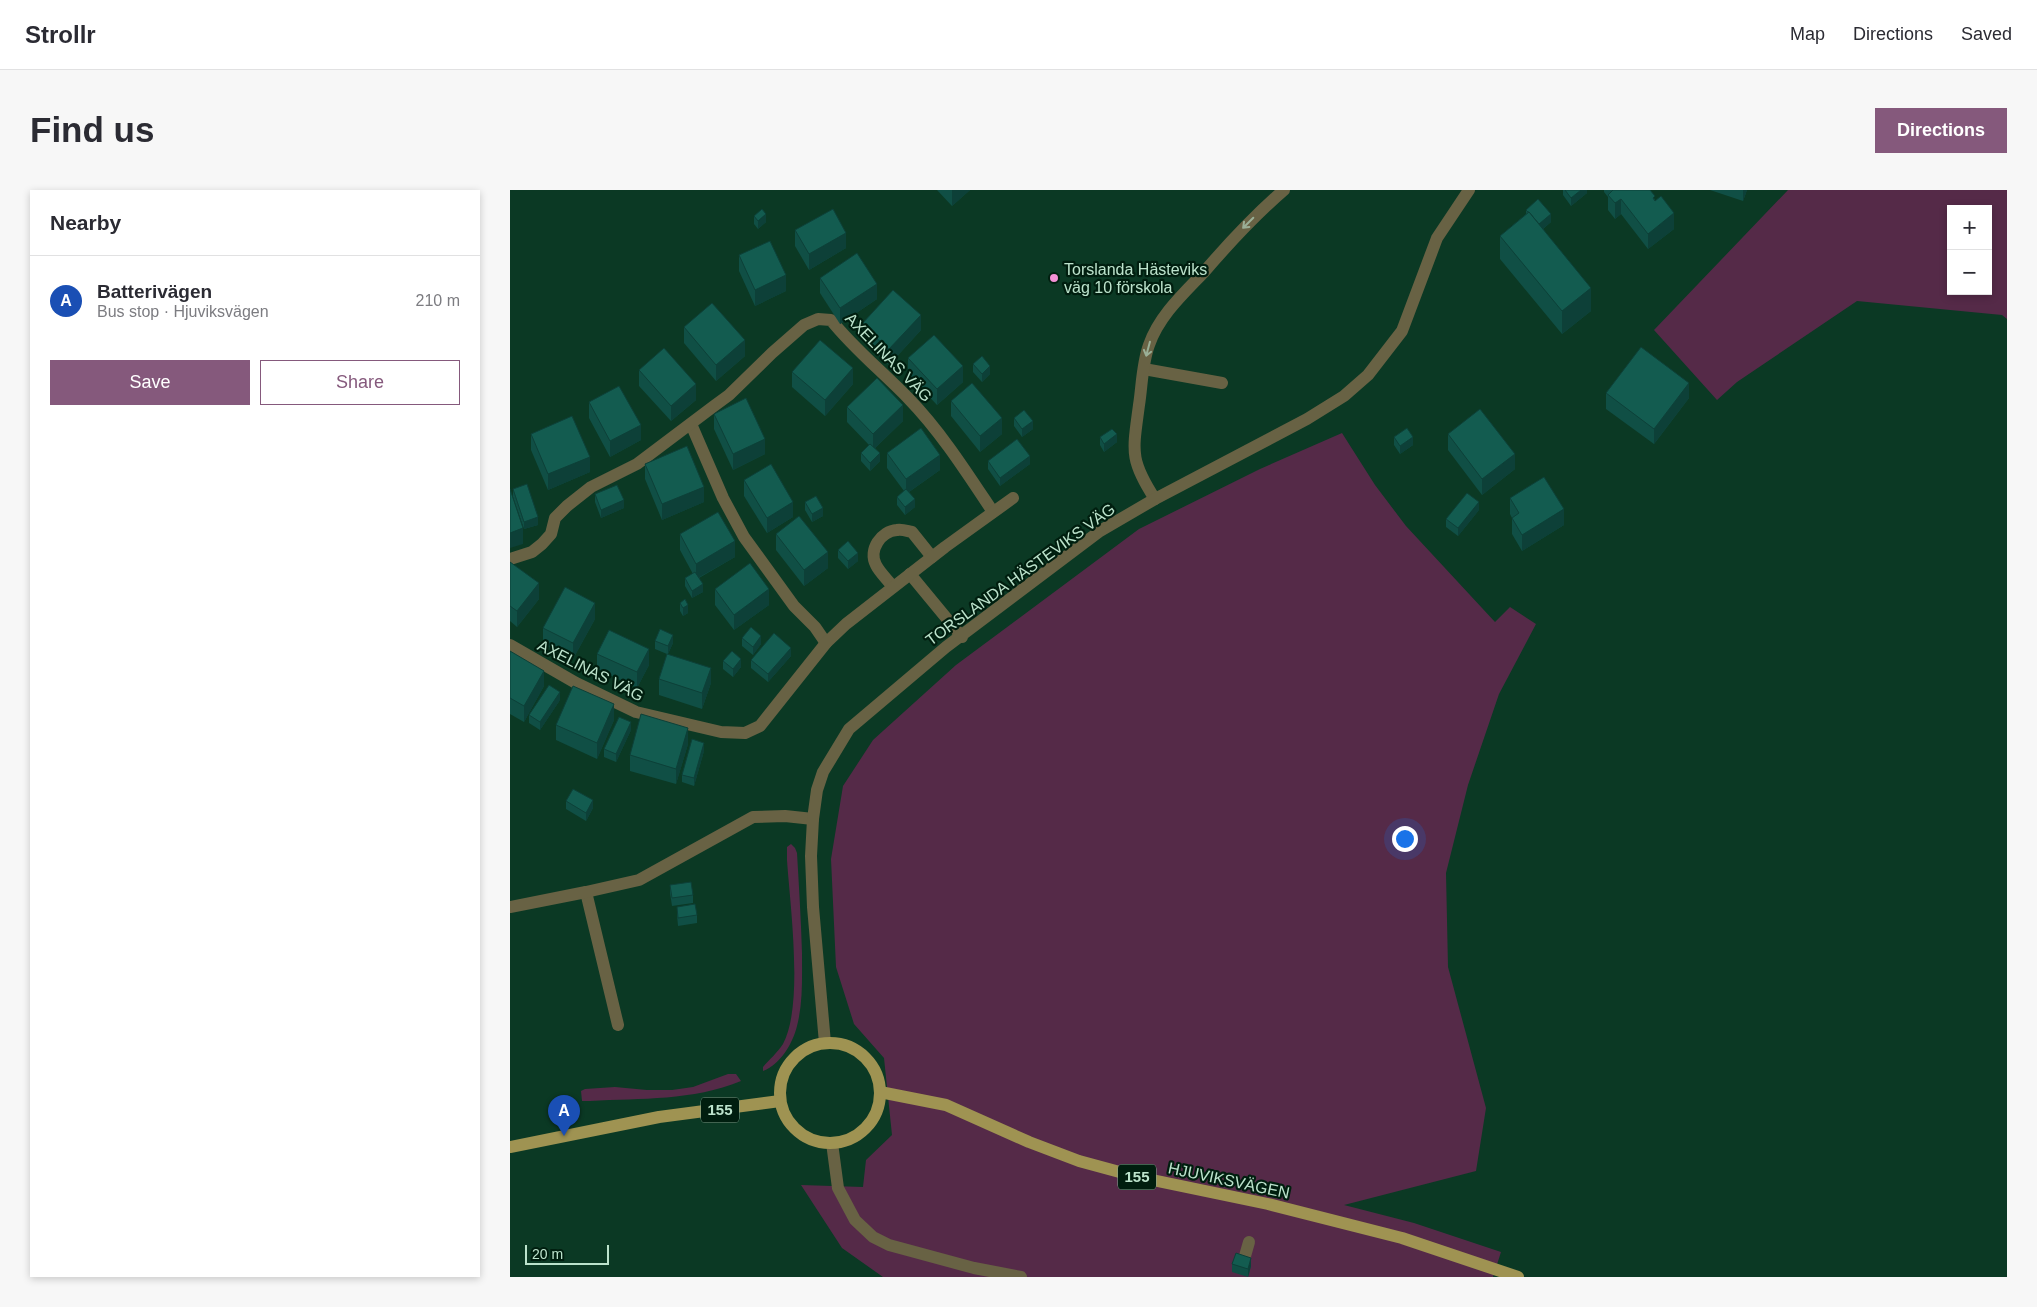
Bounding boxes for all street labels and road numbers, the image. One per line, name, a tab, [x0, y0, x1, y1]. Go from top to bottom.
street label: AXELINAS VÄG	[842, 310, 935, 405]
street label: TORSLANDA HÄSTEVIKS VÄG	[923, 500, 1118, 649]
street label: AXELINAS VÄG	[535, 636, 647, 704]
road number: 155	[701, 1098, 739, 1122]
street label: HJUVIKSVÄGEN	[1167, 1159, 1291, 1202]
road number: 155	[1118, 1164, 1156, 1190]

